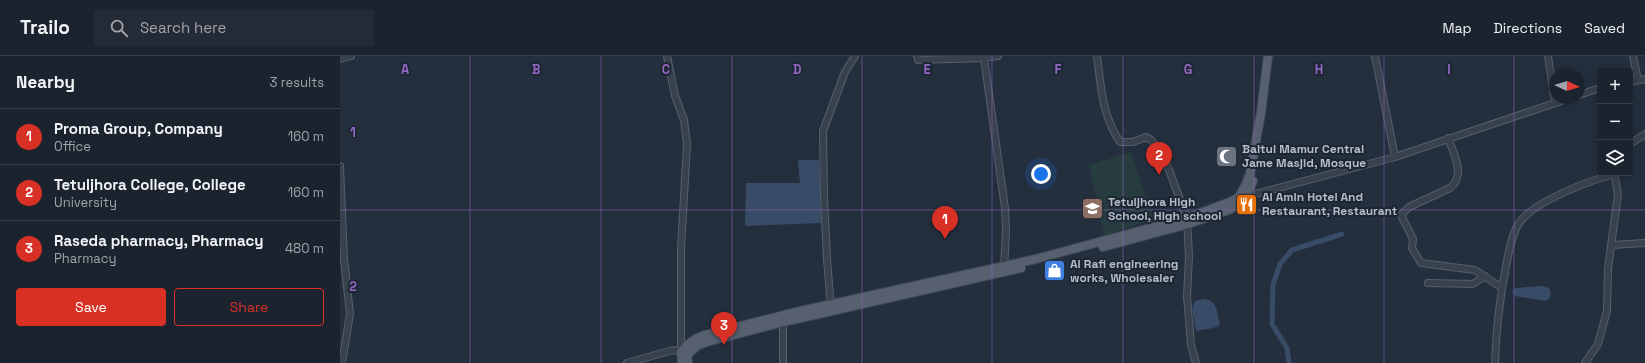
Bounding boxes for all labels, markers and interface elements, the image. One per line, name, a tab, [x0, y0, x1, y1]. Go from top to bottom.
search box	[94, 10, 374, 46]
text: Trailo	[20, 15, 70, 40]
icon: search	[108, 17, 130, 39]
text: Search here	[140, 18, 226, 37]
text: Map	[1442, 19, 1472, 37]
text: Directions	[1494, 19, 1562, 37]
text: Saved	[1584, 19, 1625, 37]
text: A	[401, 61, 410, 78]
text: B	[532, 61, 541, 78]
text: C	[662, 61, 670, 78]
text: D	[793, 61, 802, 78]
text: E	[923, 61, 931, 78]
text: F	[1055, 61, 1062, 78]
text: G	[1184, 61, 1192, 78]
text: H	[1315, 61, 1323, 78]
text: I	[1447, 61, 1451, 78]
north arrow	[1549, 68, 1585, 104]
map controls	[1597, 68, 1633, 176]
button: +	[1597, 68, 1633, 104]
text: Nearby	[16, 71, 75, 93]
text: 3 results	[270, 74, 324, 91]
button: −	[1597, 104, 1633, 140]
text: Proma Group, Company	[54, 119, 223, 138]
text: 1	[350, 124, 356, 141]
text: 1	[26, 128, 32, 145]
text: 160 m	[288, 128, 324, 145]
text: Office	[54, 138, 91, 155]
button: layers	[1597, 140, 1633, 176]
place label: Baitul Mamur Central Jame Masjid, Mosque	[1242, 141, 1366, 171]
pin: 2	[1146, 142, 1172, 175]
mosque icon: Baitul Mamur Central Jame Masjid, Mosque	[1214, 143, 1240, 169]
your location	[1031, 164, 1051, 184]
text: Tetuljhora College, College	[54, 175, 246, 194]
text: 2	[25, 184, 33, 201]
text: 160 m	[288, 184, 324, 201]
place label: Al Amin Hotel And Restaurant, Restaurant	[1262, 189, 1397, 219]
restaurant icon: Al Amin Hotel And Restaurant, Restaurant	[1234, 191, 1260, 217]
text: University	[54, 194, 117, 211]
place label: Tetuljhora High School, High school	[1108, 194, 1222, 224]
school or university icon: Tetuljhora High School, High school	[1079, 196, 1105, 222]
pin: 1	[932, 206, 958, 239]
text: Raseda pharmacy, Pharmacy	[54, 231, 263, 250]
text: 3	[25, 240, 33, 257]
text: 480 m	[285, 240, 324, 257]
text: Pharmacy	[54, 250, 116, 267]
place label: Al Rafi engineering works, Wholesaler	[1070, 256, 1178, 286]
shop icon: Al Rafi engineering works, Wholesaler	[1042, 258, 1068, 284]
text: 2	[349, 278, 357, 295]
button: Save	[16, 288, 166, 326]
button: Share	[174, 288, 324, 326]
pin: 3	[711, 312, 737, 345]

